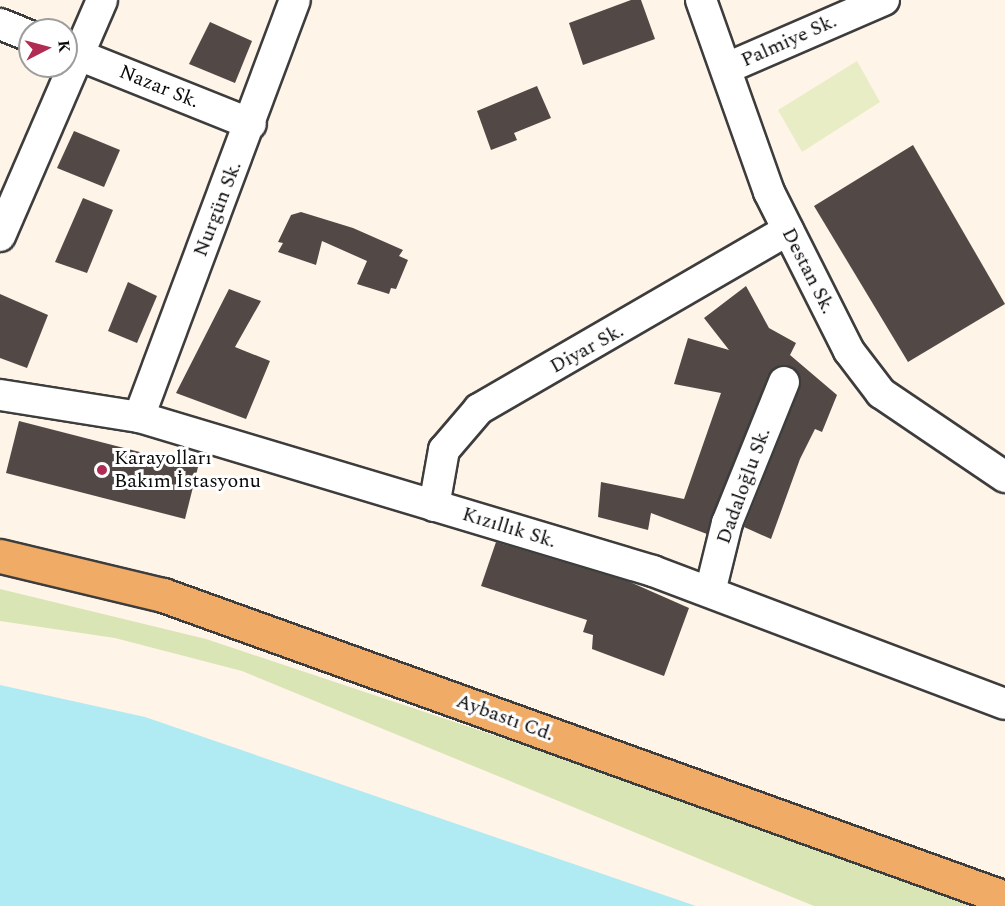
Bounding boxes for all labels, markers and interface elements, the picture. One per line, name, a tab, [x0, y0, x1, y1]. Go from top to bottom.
street label: Palmiye Sk.	[738, 9, 840, 73]
north arrow	[18, 18, 78, 78]
text: K	[51, 39, 76, 54]
street label: Nazar Sk.	[116, 60, 202, 114]
street label: Nurgün Sk.	[189, 158, 247, 260]
street label: Destan Sk.	[776, 224, 840, 318]
street label: Diyar Sk.	[546, 319, 628, 379]
street label: Dadaloğlu Sk.	[712, 425, 776, 547]
place label: Karayolları Bakım İstasyonu	[114, 446, 261, 493]
marker: Karayolları Bakım İstasyonu	[95, 463, 109, 477]
street label: Kızıllık Sk.	[459, 502, 559, 554]
street label: Aybastı Cd.	[453, 689, 557, 747]

